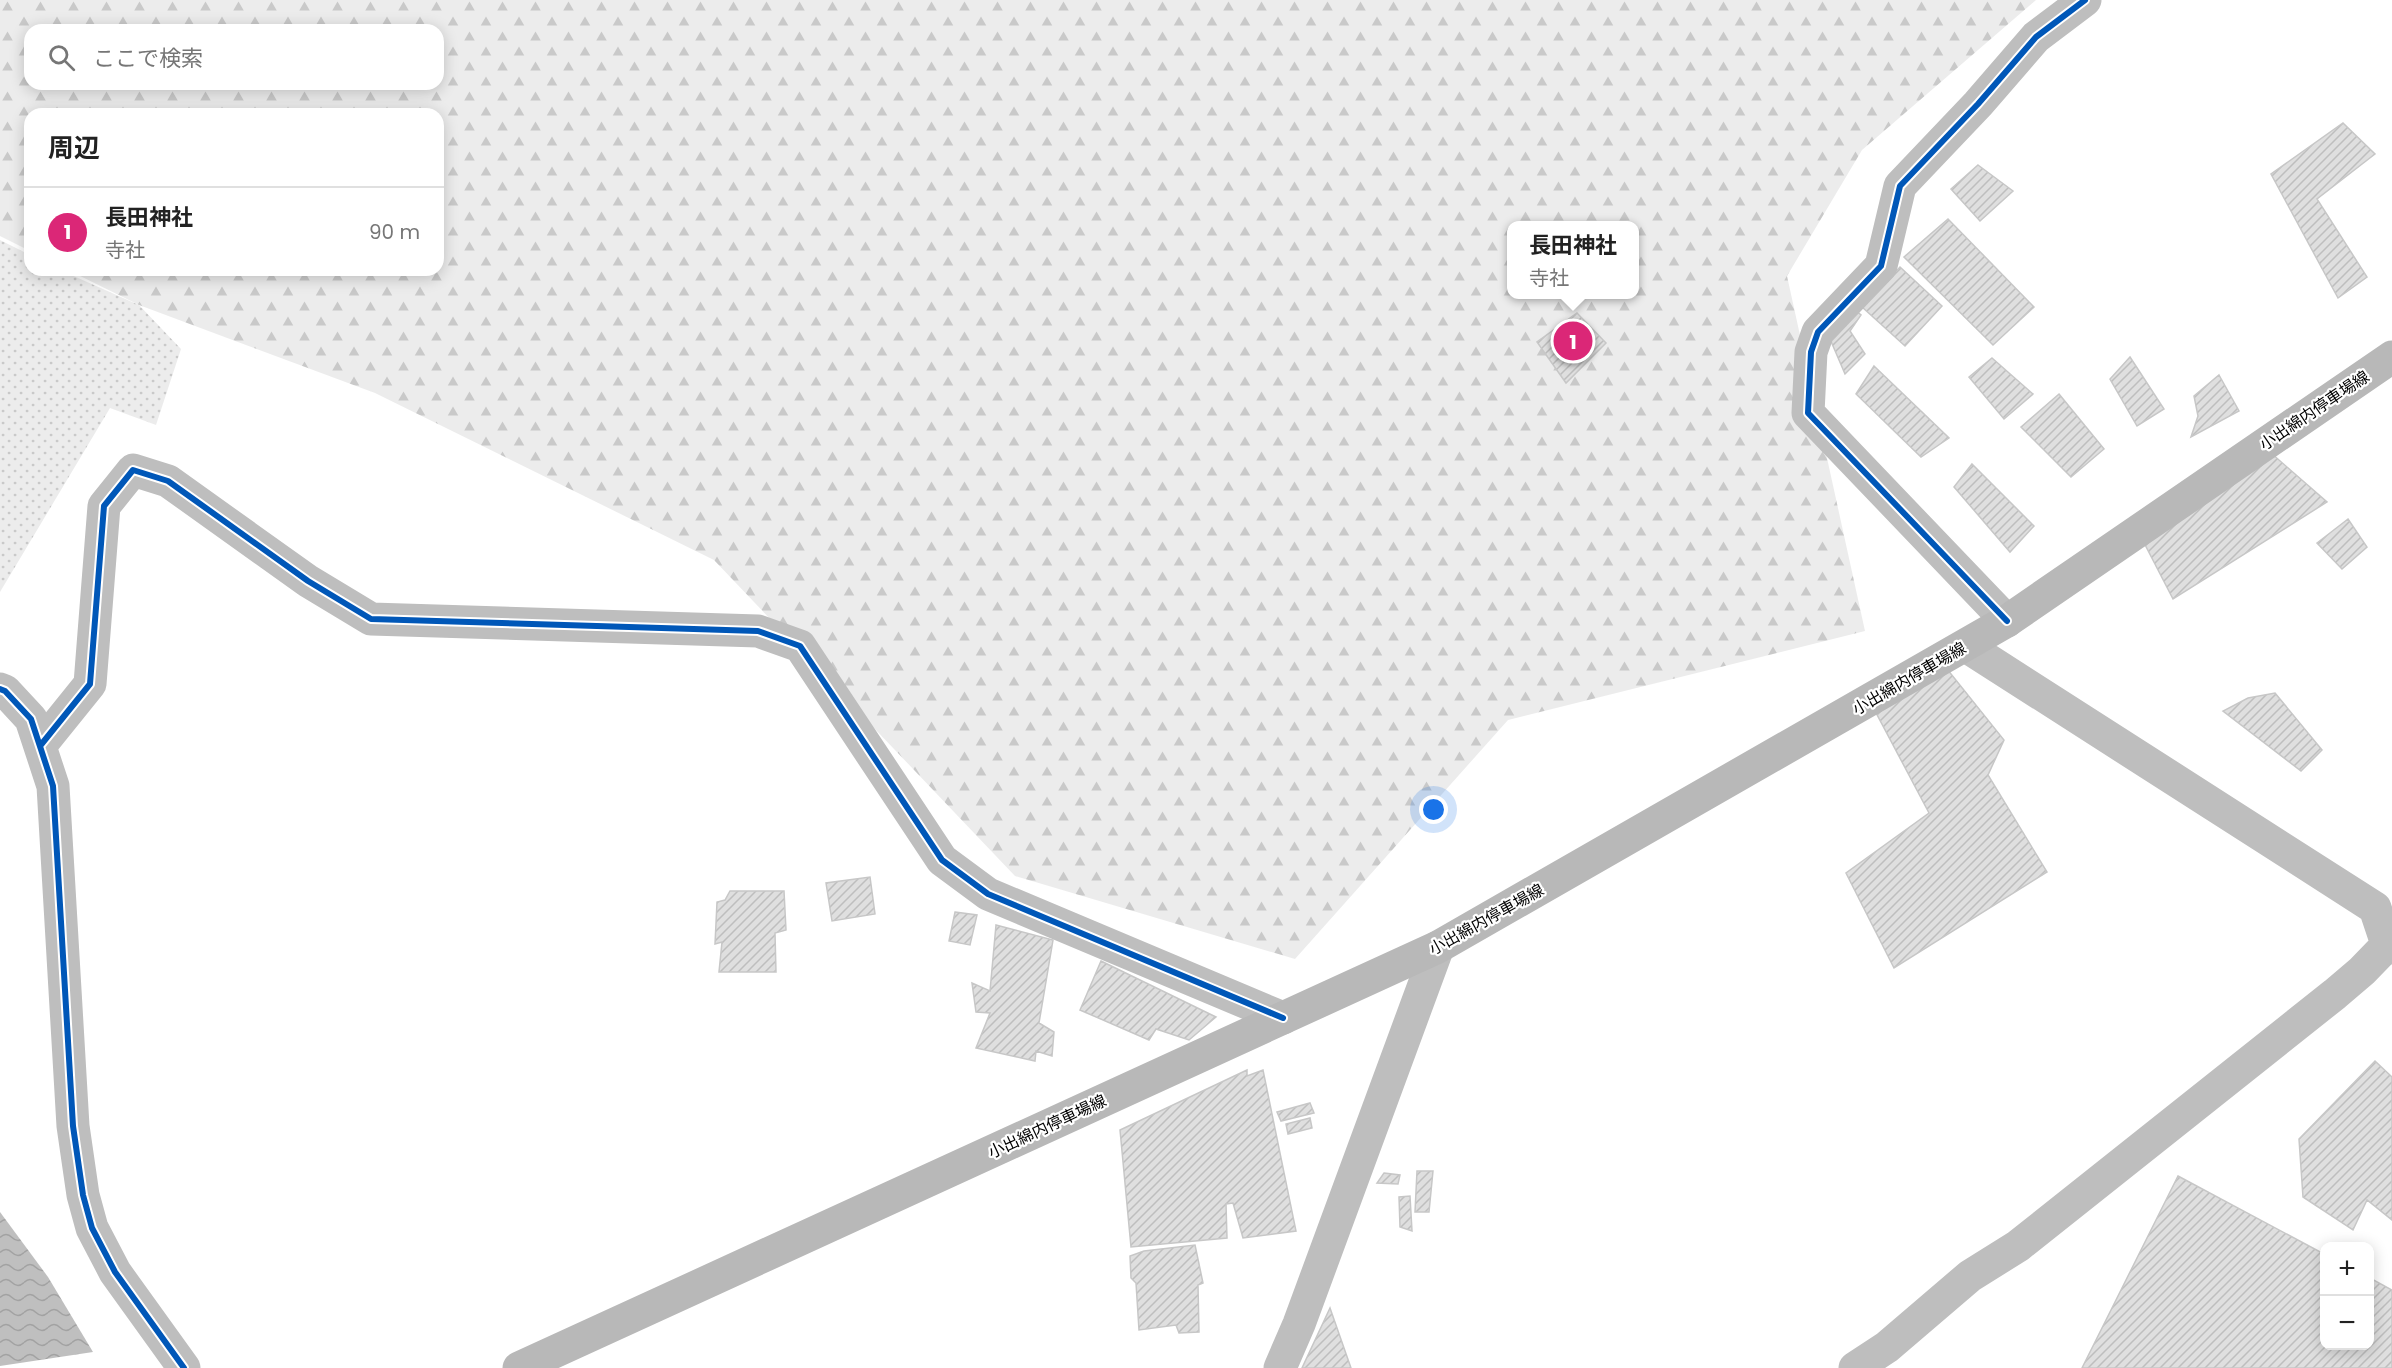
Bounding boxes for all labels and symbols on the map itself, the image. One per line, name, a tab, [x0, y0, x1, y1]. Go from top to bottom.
pin: 1	[1554, 318, 1592, 364]
street label: 小出綿内停車場線	[2255, 365, 2374, 456]
street label: 小出綿内停車場線	[1848, 636, 1970, 720]
your location	[1419, 795, 1448, 824]
street label: 小出綿内停車場線	[1425, 878, 1548, 961]
street label: 小出綿内停車場線	[984, 1089, 1110, 1164]

